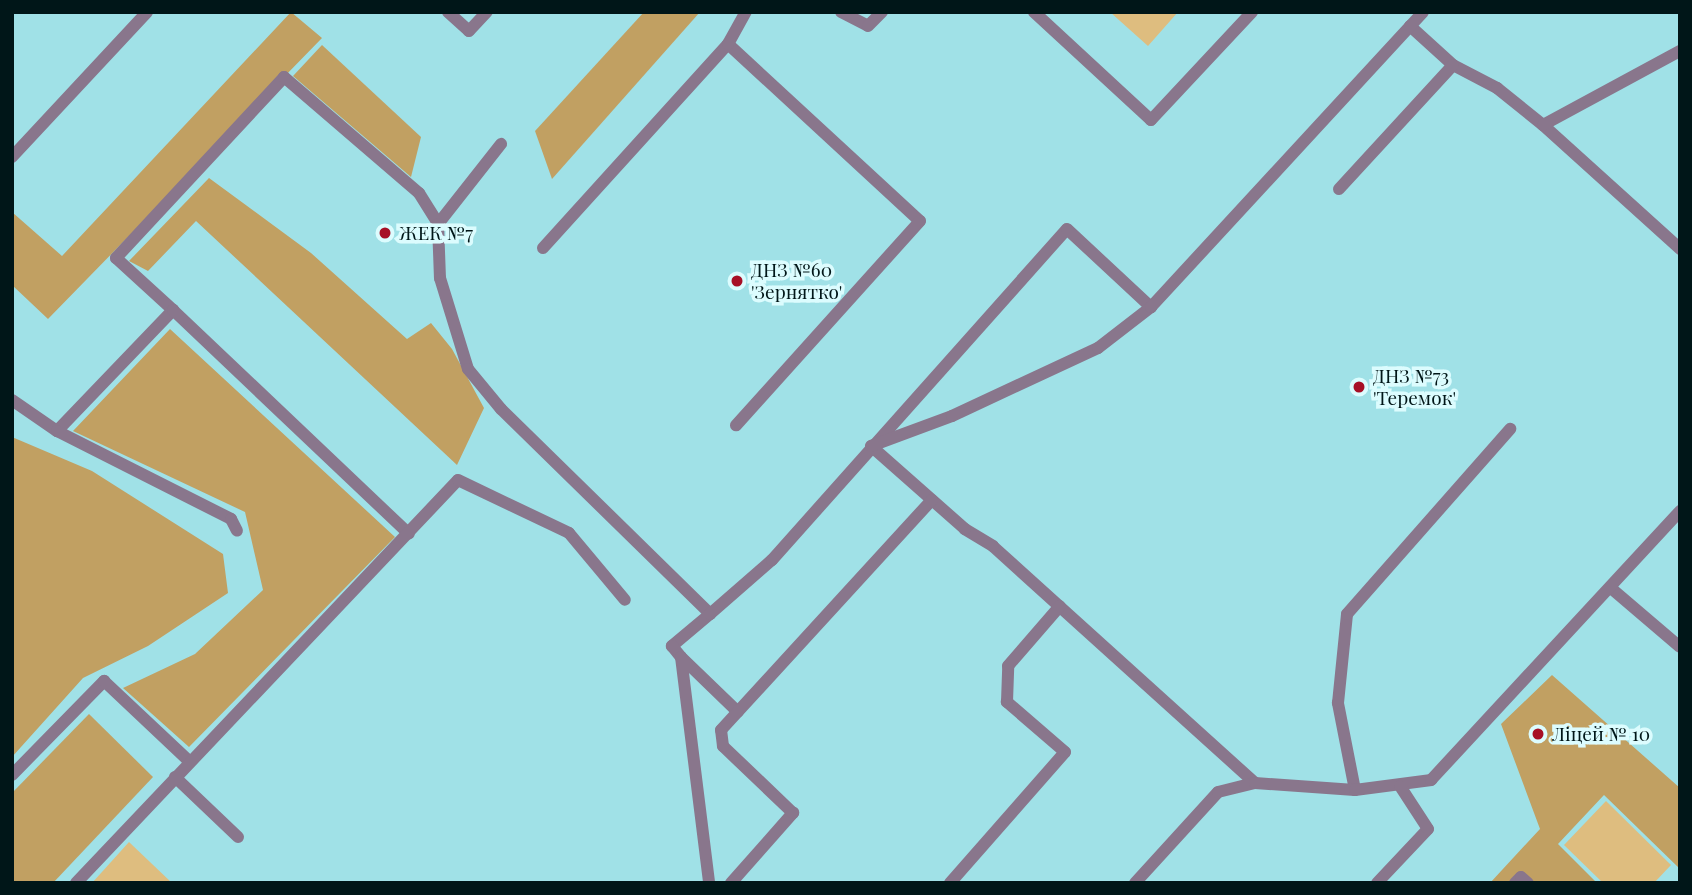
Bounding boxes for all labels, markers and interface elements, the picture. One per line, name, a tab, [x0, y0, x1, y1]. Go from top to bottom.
place label: ЖЕК №7	[399, 222, 473, 244]
marker: ЖЕК №7	[377, 225, 393, 241]
place label: ДНЗ №60 'Зернятко'	[751, 259, 842, 303]
marker: ДНЗ №60 'Зернятко'	[729, 273, 745, 289]
place label: ДНЗ №73 'Теремок'	[1373, 365, 1456, 409]
marker: ДНЗ №73 'Теремок'	[1351, 379, 1367, 395]
place label: Ліцей № 10	[1552, 723, 1650, 745]
marker: Ліцей № 10	[1530, 726, 1546, 742]

